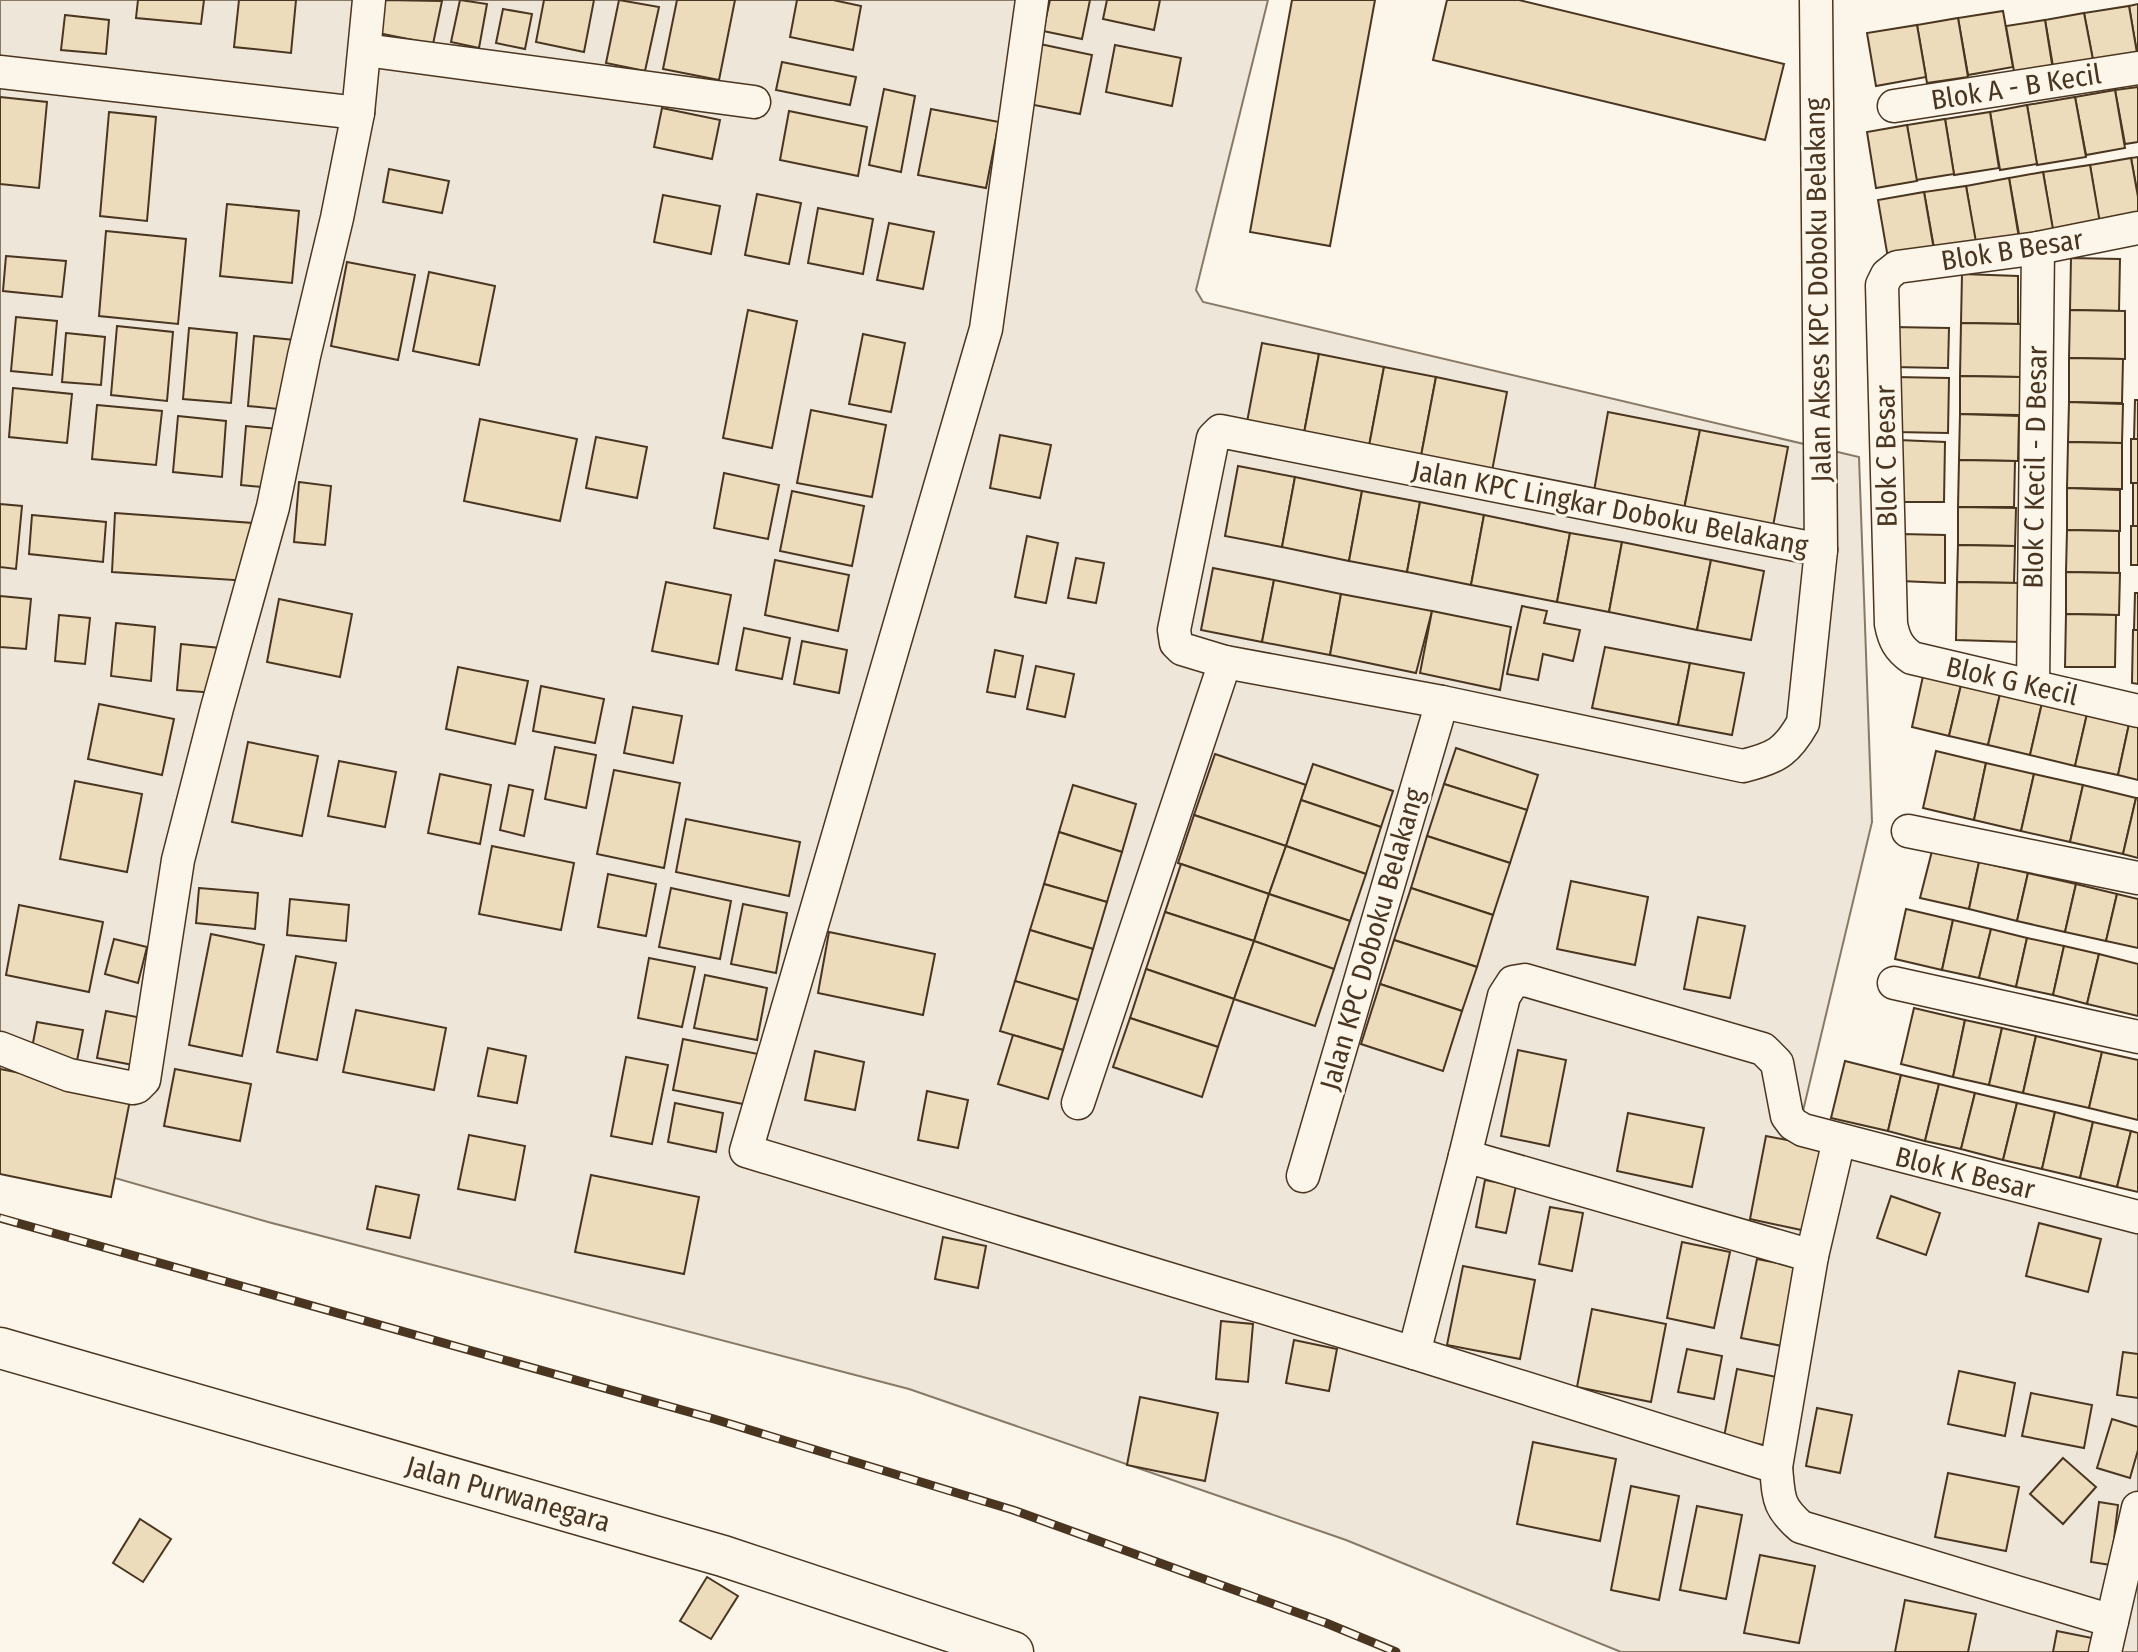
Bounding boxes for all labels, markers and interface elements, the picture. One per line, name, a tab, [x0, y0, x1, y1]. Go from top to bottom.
street label: Blok A - B Kecil	[1929, 57, 2103, 117]
street label: Jalan Akses KPC Doboku Belakang	[1798, 97, 1838, 483]
street label: Blok B Besar	[1939, 222, 2086, 278]
street label: Blok C Kecil - D Besar	[2016, 345, 2054, 589]
street label: Blok C Besar	[1868, 384, 1904, 527]
street label: Jalan KPC Lingkar Doboku Belakang	[1409, 453, 1812, 563]
street label: Blok G Kecil	[1943, 650, 2081, 712]
street label: Jalan KPC Doboku Belakang	[1313, 783, 1431, 1094]
street label: Blok K Besar	[1892, 1140, 2038, 1206]
street label: Jalan Purwanegara	[402, 1449, 614, 1539]

